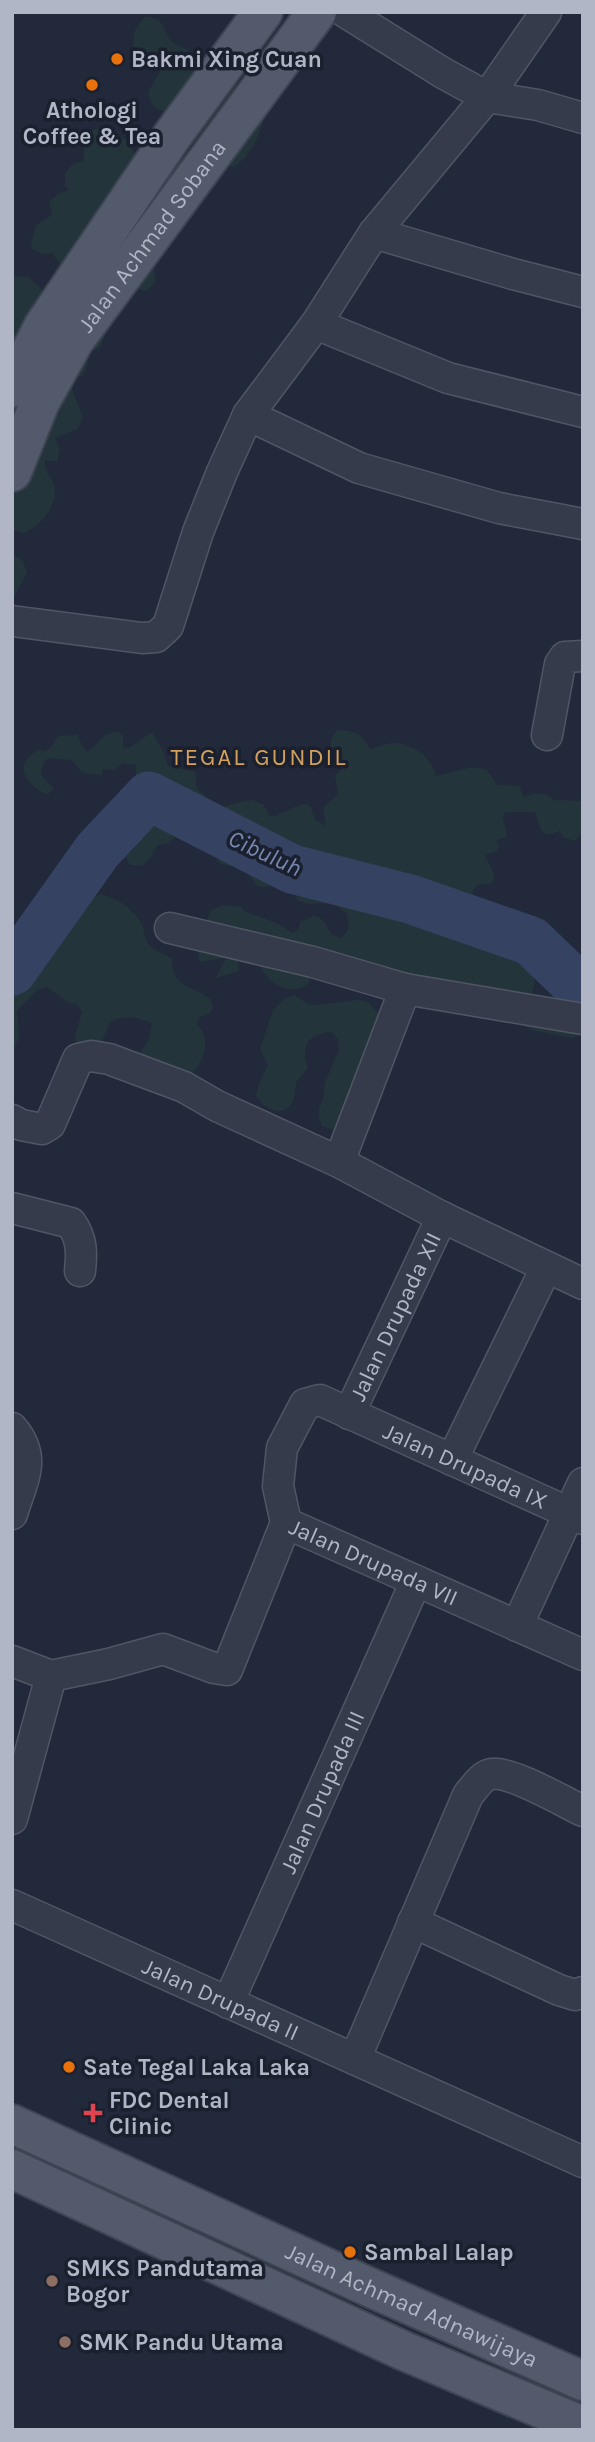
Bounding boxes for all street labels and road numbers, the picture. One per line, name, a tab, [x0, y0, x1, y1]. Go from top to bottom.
street label: Jalan Achmad Sobana	[72, 134, 231, 337]
street label: Jalan Drupada XII	[344, 1228, 446, 1405]
street label: Jalan Drupada IX	[379, 1417, 552, 1515]
street label: Jalan Drupada VII	[285, 1513, 462, 1611]
street label: Jalan Drupada III	[274, 1706, 370, 1877]
street label: Jalan Drupada II	[138, 1952, 303, 2046]
street label: Jalan Achmad Adnawijaya	[282, 2237, 542, 2373]

